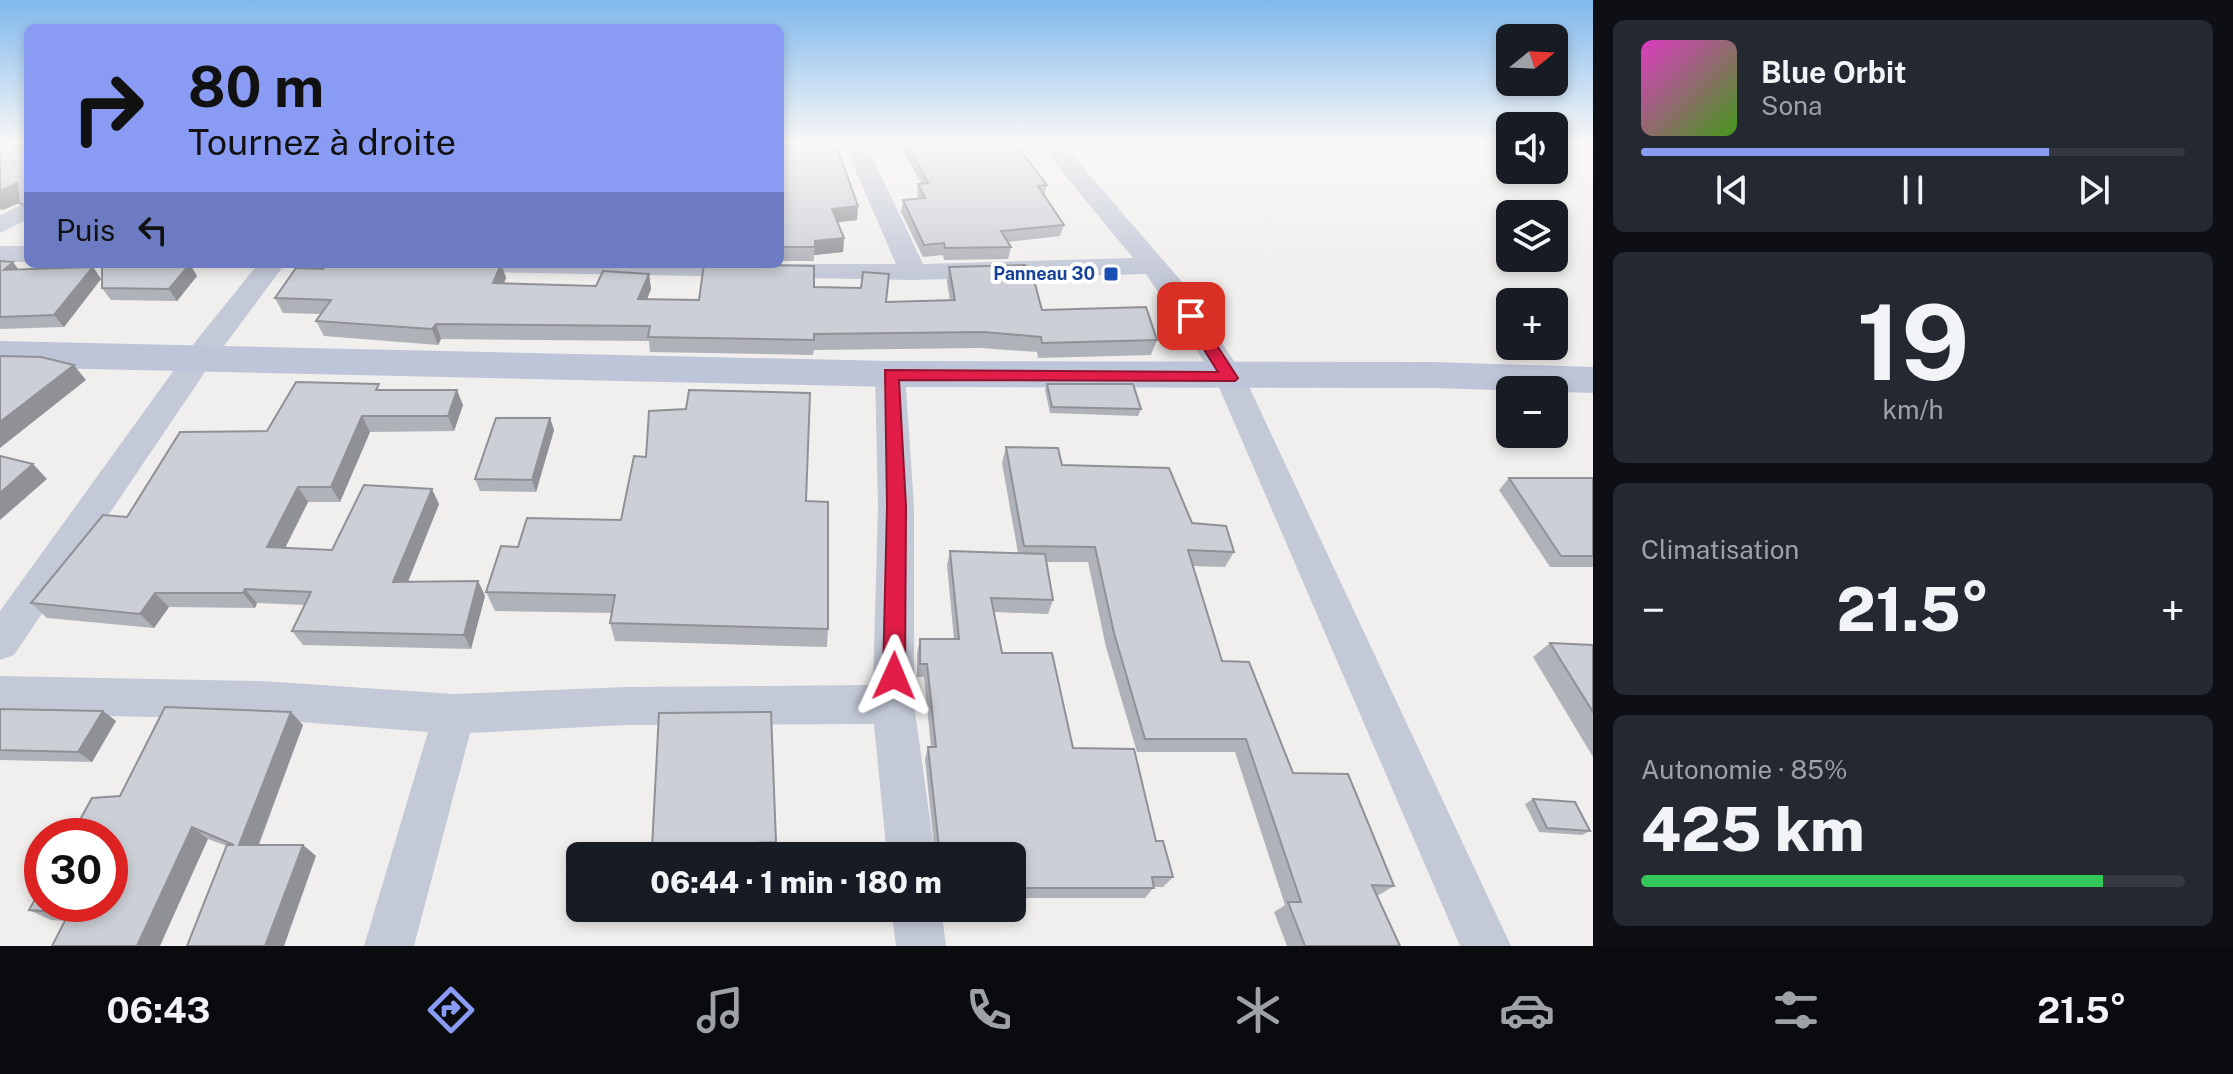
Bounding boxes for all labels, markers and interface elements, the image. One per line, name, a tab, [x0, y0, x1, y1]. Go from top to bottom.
north arrow	[1496, 24, 1568, 96]
map controls	[1496, 24, 1568, 448]
text: 80 m	[188, 54, 324, 120]
text: Blue Orbit	[1761, 54, 1907, 90]
icon: right	[56, 56, 160, 160]
text: Sona	[1761, 90, 1822, 121]
button: sound	[1496, 112, 1568, 184]
text: Tournez à droite	[188, 121, 456, 163]
icon: previous	[1710, 168, 1754, 212]
icon: pause	[1891, 168, 1935, 212]
icon: next	[2072, 168, 2116, 212]
button: layers	[1496, 200, 1568, 272]
icon: left	[131, 208, 175, 252]
text: Puis	[56, 212, 115, 248]
place label: Panneau 30	[993, 263, 1095, 284]
marker: Panneau 30	[1102, 265, 1120, 283]
text: 19	[1856, 281, 1970, 403]
pin	[1157, 282, 1225, 350]
button: +	[1496, 288, 1568, 360]
icon: arrive	[1169, 294, 1213, 338]
button: −	[1496, 376, 1568, 448]
text: km/h	[1882, 394, 1944, 425]
text: Climatisation	[1641, 534, 1799, 565]
text: 21.5°	[1837, 574, 1990, 645]
text: −	[1641, 584, 1665, 636]
text: +	[2161, 584, 2185, 636]
position arrow	[852, 634, 936, 718]
text: Autonomie · 85%	[1641, 754, 1847, 785]
text: 425 km	[1641, 794, 1865, 865]
speed limit sign: 30	[24, 818, 128, 922]
text: 06:44 · 1 min · 180 m	[650, 864, 942, 900]
icon: directions	[423, 982, 479, 1038]
icon: music	[692, 982, 748, 1038]
icon: phone	[961, 982, 1017, 1038]
icon: climate	[1230, 982, 1286, 1038]
icon: car	[1499, 982, 1555, 1038]
icon: filters	[1768, 982, 1824, 1038]
text: 06:43	[106, 989, 210, 1031]
text: 21.5°	[2037, 989, 2127, 1031]

